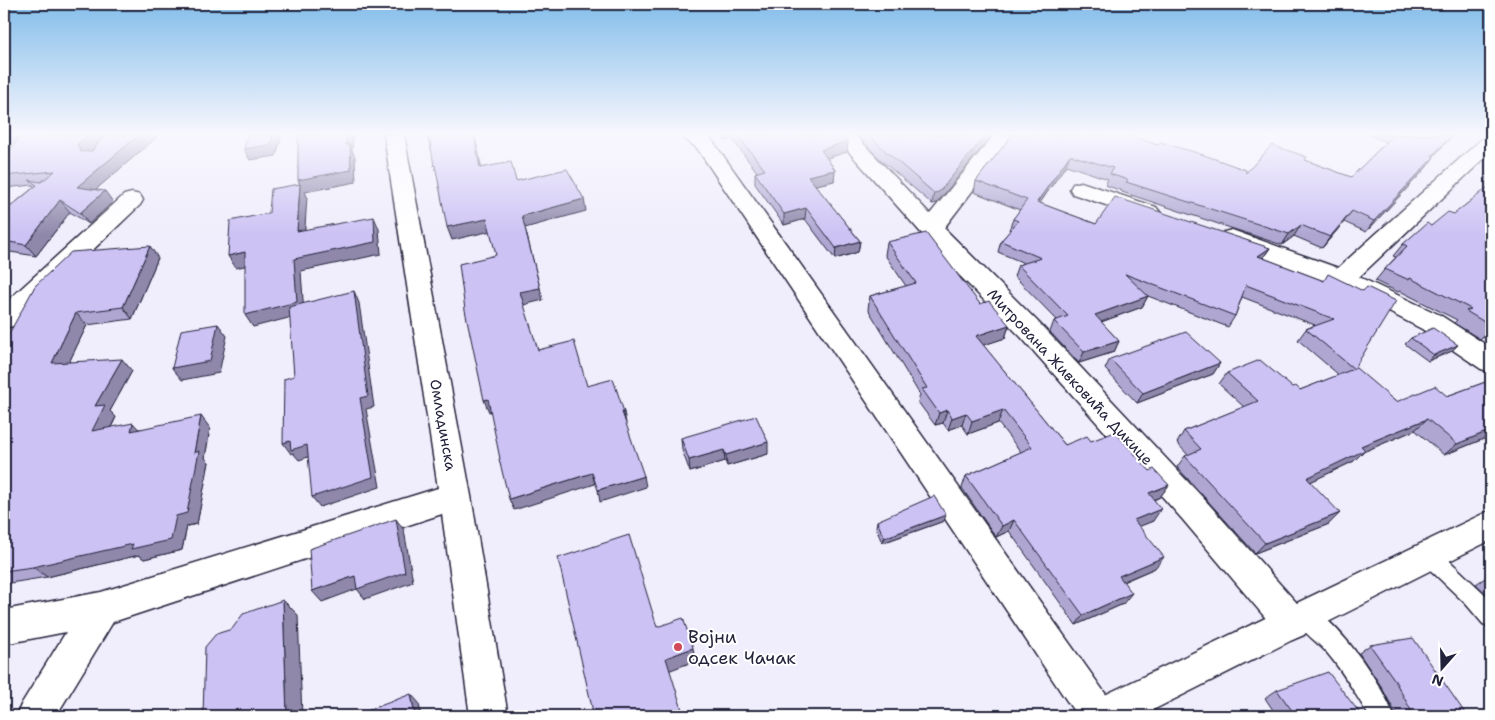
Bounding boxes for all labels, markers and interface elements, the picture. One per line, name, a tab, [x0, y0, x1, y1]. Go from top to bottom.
street label: Митрована Живковића Дикице	[983, 284, 1157, 470]
street label: Омладинска	[425, 378, 461, 473]
place label: Војни одсек Чачак	[688, 625, 796, 670]
marker: Војни одсек Чачак	[672, 641, 684, 653]
north arrow	[1418, 642, 1468, 692]
text: N	[1429, 670, 1446, 691]

